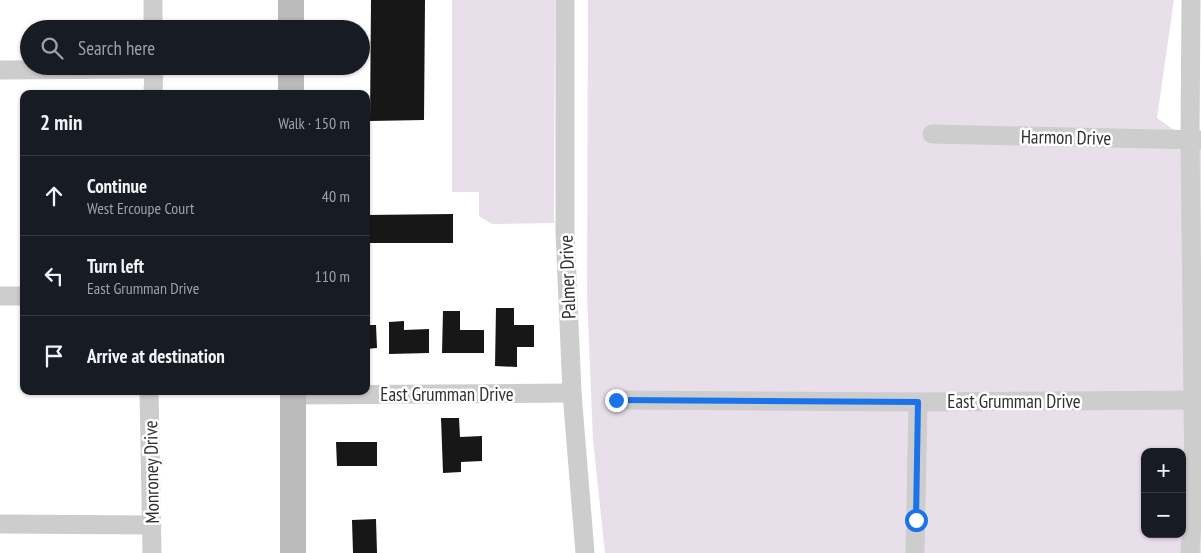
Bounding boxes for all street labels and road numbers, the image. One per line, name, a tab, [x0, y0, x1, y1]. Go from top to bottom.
street label: Harmon Drive	[1021, 124, 1112, 150]
street label: Palmer Drive	[554, 234, 580, 319]
street label: East Grumman Drive	[380, 382, 514, 406]
street label: East Grumman Drive	[947, 389, 1081, 413]
street label: Monroney Drive	[138, 420, 164, 524]

